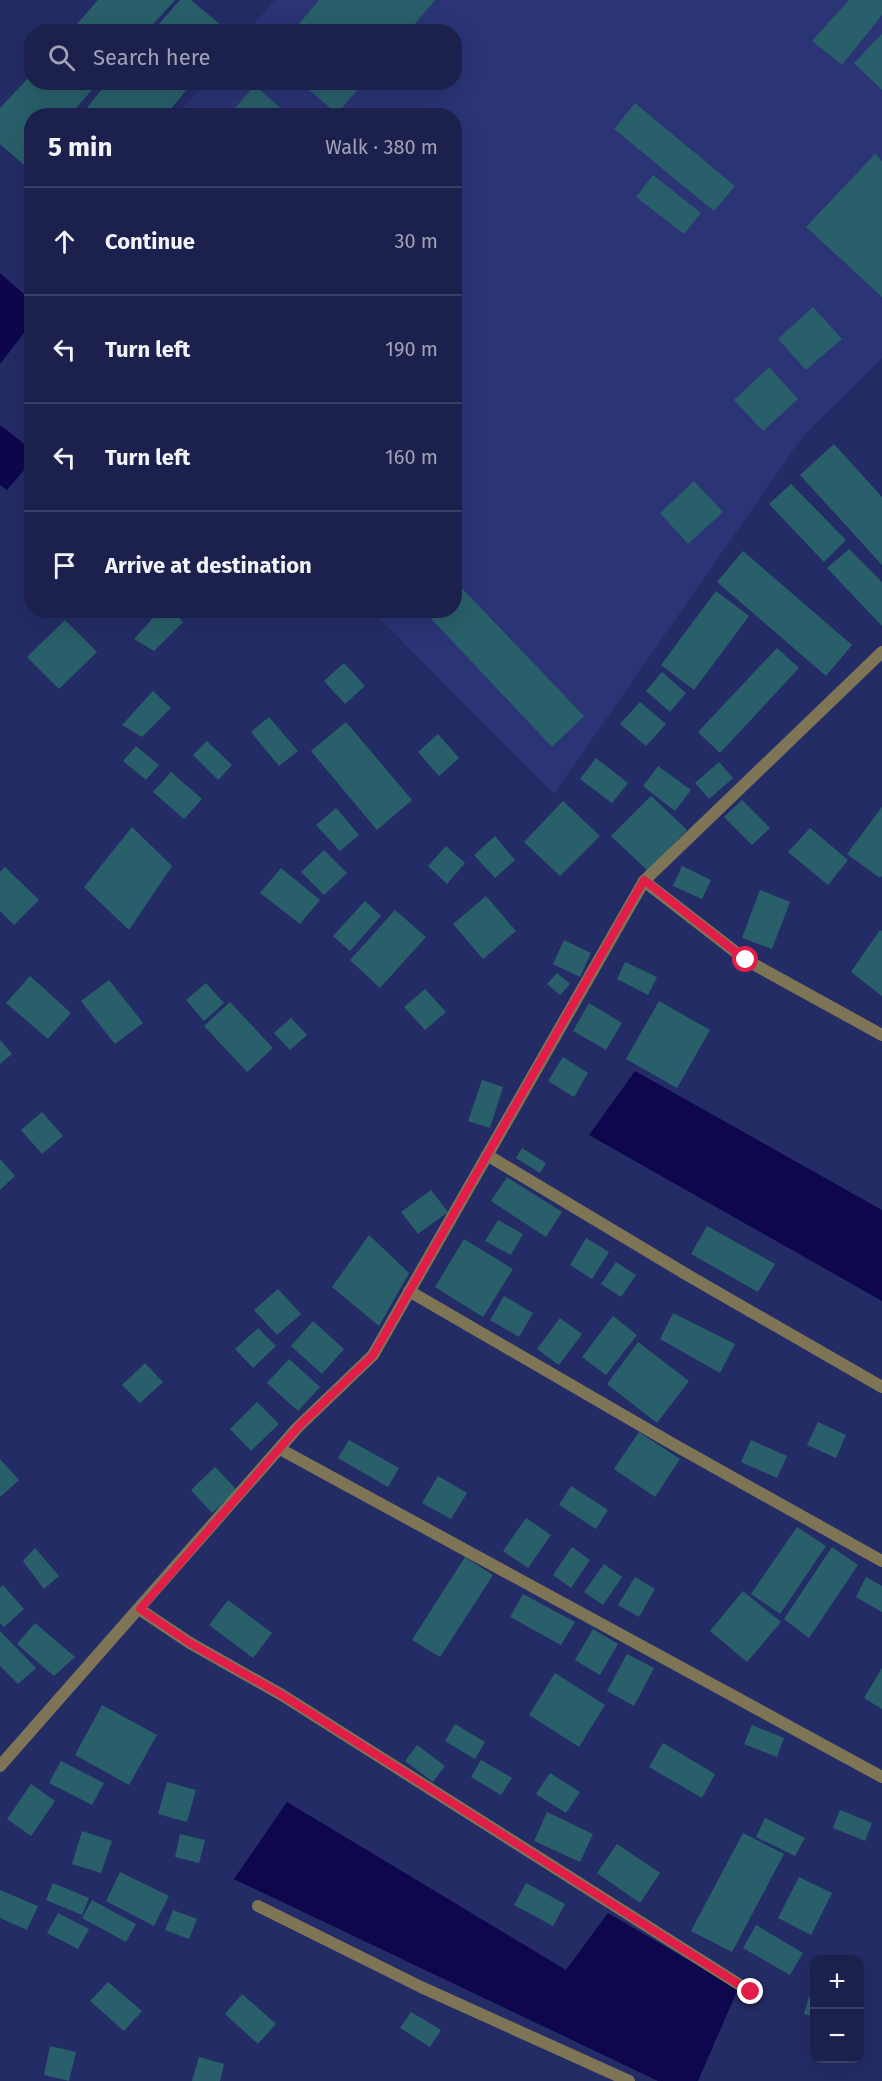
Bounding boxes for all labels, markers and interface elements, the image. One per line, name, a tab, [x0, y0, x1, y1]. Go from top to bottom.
search box	[24, 24, 462, 90]
icon: search	[45, 41, 78, 74]
text: Search here	[93, 44, 211, 71]
text: 5 min	[48, 132, 112, 163]
text: Walk · 380 m	[325, 135, 438, 159]
icon: ahead	[48, 225, 81, 258]
text: Continue	[105, 228, 195, 255]
text: 30 m	[394, 229, 438, 253]
icon: left	[48, 333, 81, 366]
text: Turn left	[105, 336, 190, 363]
text: 190 m	[385, 337, 438, 361]
icon: left	[48, 441, 81, 474]
text: Turn left	[105, 444, 190, 471]
text: 160 m	[385, 445, 438, 469]
icon: arrive	[48, 549, 81, 582]
text: Arrive at destination	[105, 552, 312, 579]
route start	[732, 946, 758, 972]
map controls	[810, 1955, 864, 2063]
button: +	[810, 1955, 864, 2009]
route end	[737, 1978, 763, 2004]
button: −	[810, 2009, 864, 2063]

